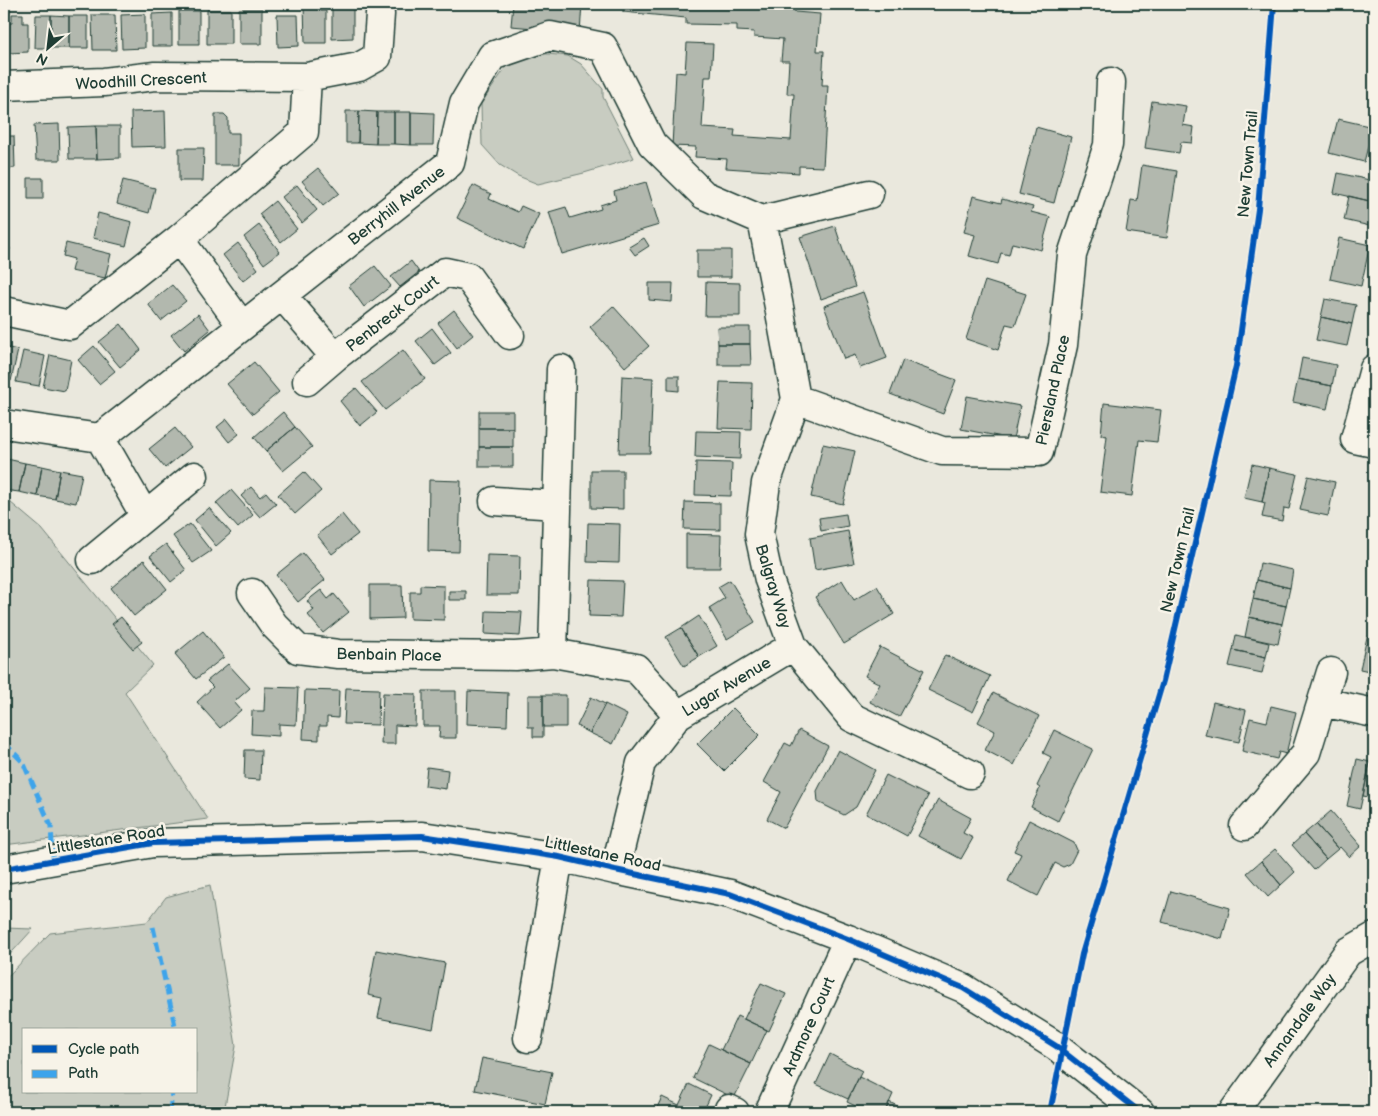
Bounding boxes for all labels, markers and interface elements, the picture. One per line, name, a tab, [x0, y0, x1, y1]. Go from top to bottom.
north arrow	[22, 22, 72, 72]
text: N	[33, 49, 51, 69]
street label: Woodhill Crescent	[75, 69, 207, 94]
street label: New Town Trail	[1234, 110, 1263, 218]
street label: Berryhill Avenue	[345, 162, 450, 250]
street label: Penbreck Court	[343, 272, 443, 356]
street label: Piersland Place	[1032, 333, 1075, 447]
street label: New Town Trail	[1157, 506, 1200, 615]
street label: Balgray Way	[751, 542, 795, 632]
street label: Benbain Place	[336, 645, 442, 666]
street label: Lugar Avenue	[679, 653, 775, 721]
street label: Littlestane Road	[46, 822, 166, 859]
street label: Littlestane Road	[543, 833, 663, 876]
street label: Annandale Way	[1260, 970, 1341, 1071]
street label: Ardmore Court	[779, 974, 840, 1079]
legend	[22, 1028, 198, 1094]
text: Cycle path	[68, 1040, 139, 1059]
text: Path	[68, 1064, 98, 1083]

